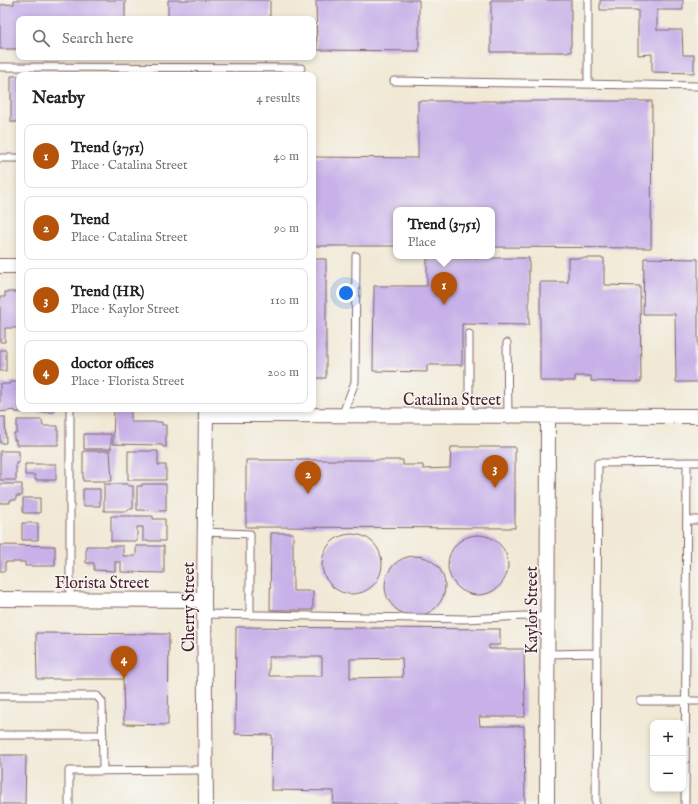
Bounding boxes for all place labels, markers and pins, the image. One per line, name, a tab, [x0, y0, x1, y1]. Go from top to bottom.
pin: 1	[431, 272, 457, 305]
pin: 3	[482, 455, 508, 488]
pin: 2	[295, 461, 321, 494]
pin: 4	[111, 646, 137, 679]

